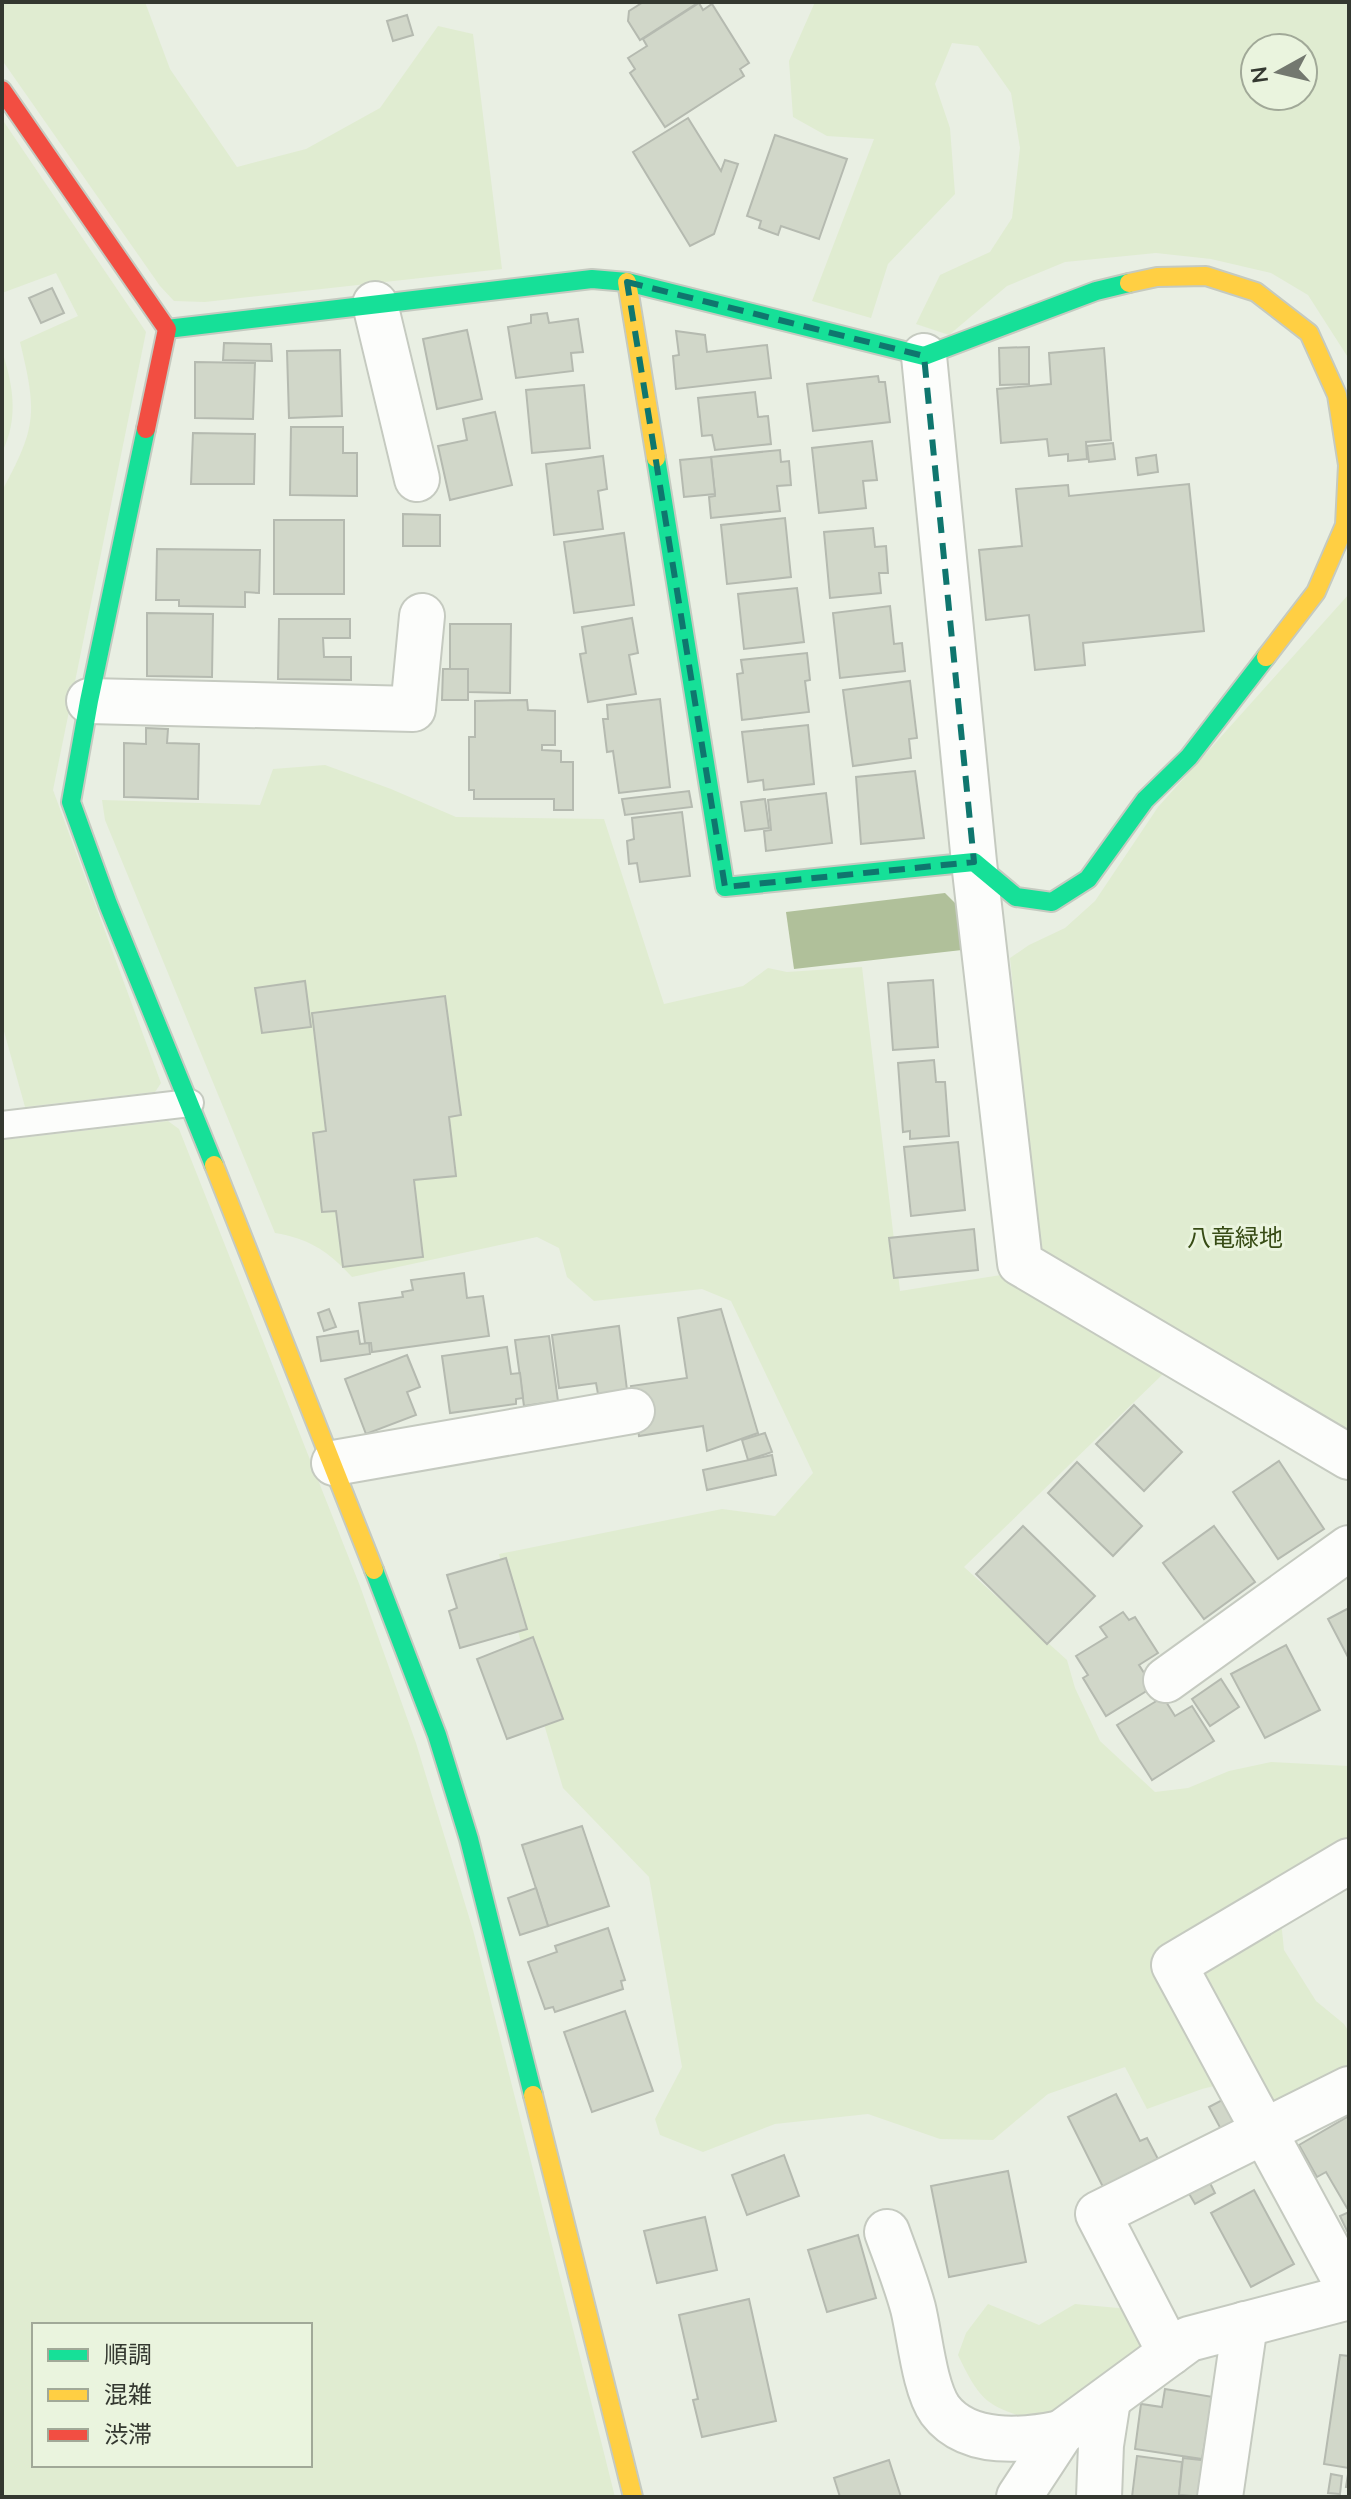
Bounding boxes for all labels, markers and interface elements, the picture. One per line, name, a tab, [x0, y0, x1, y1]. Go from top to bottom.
north arrow	[1239, 32, 1319, 112]
text: N	[1244, 65, 1274, 85]
park label: 八竜緑地	[1187, 1222, 1283, 1252]
legend	[32, 2323, 312, 2467]
text: 順調	[104, 2339, 152, 2369]
text: 混雑	[104, 2379, 152, 2409]
text: 渋滞	[104, 2419, 152, 2449]

